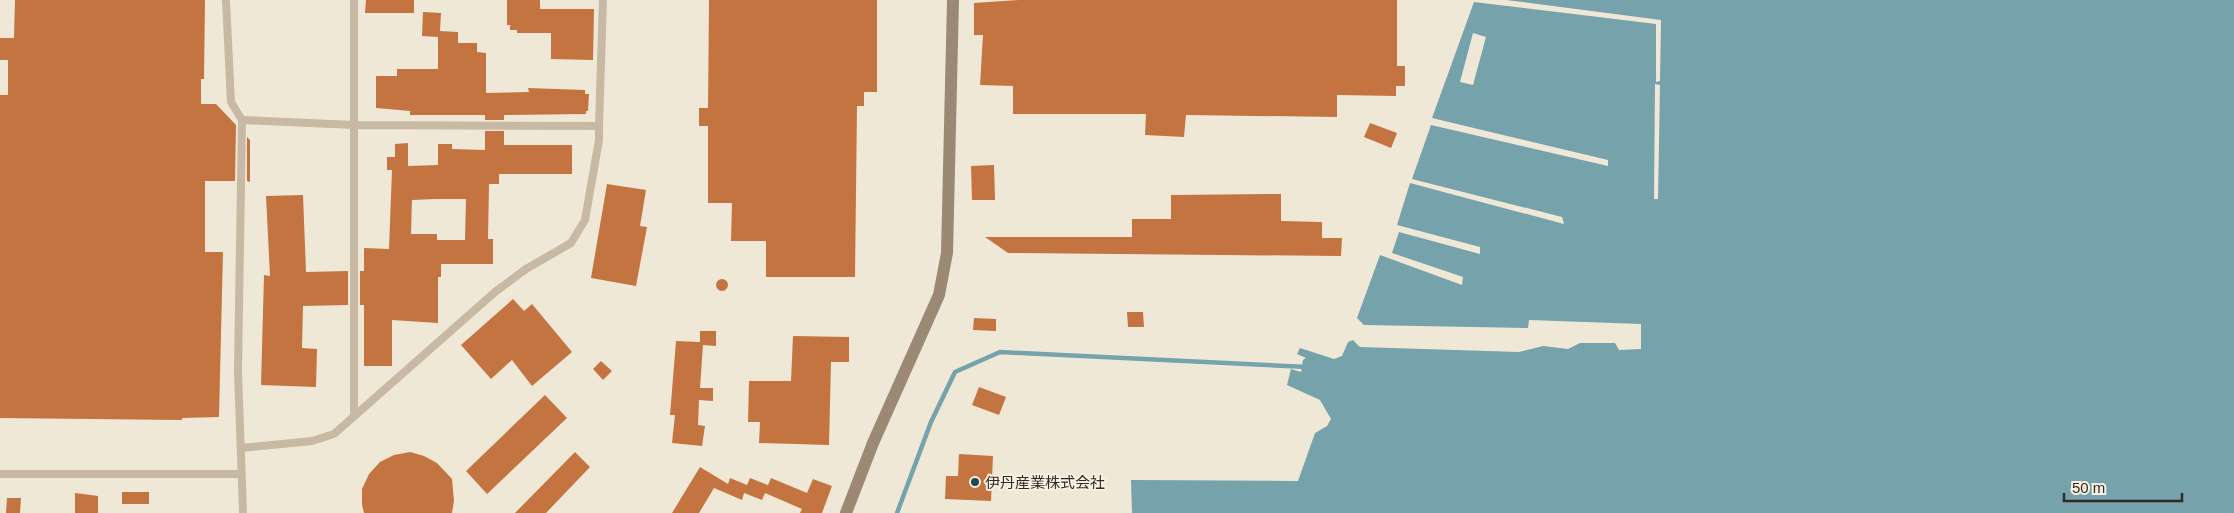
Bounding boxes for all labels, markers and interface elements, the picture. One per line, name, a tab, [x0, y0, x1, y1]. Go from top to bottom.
scale bar	[2064, 470, 2182, 502]
place label: 伊丹産業株式会社	[985, 474, 1105, 491]
marker: 伊丹産業株式会社	[969, 476, 981, 488]
text: 50 m	[2072, 479, 2105, 496]

